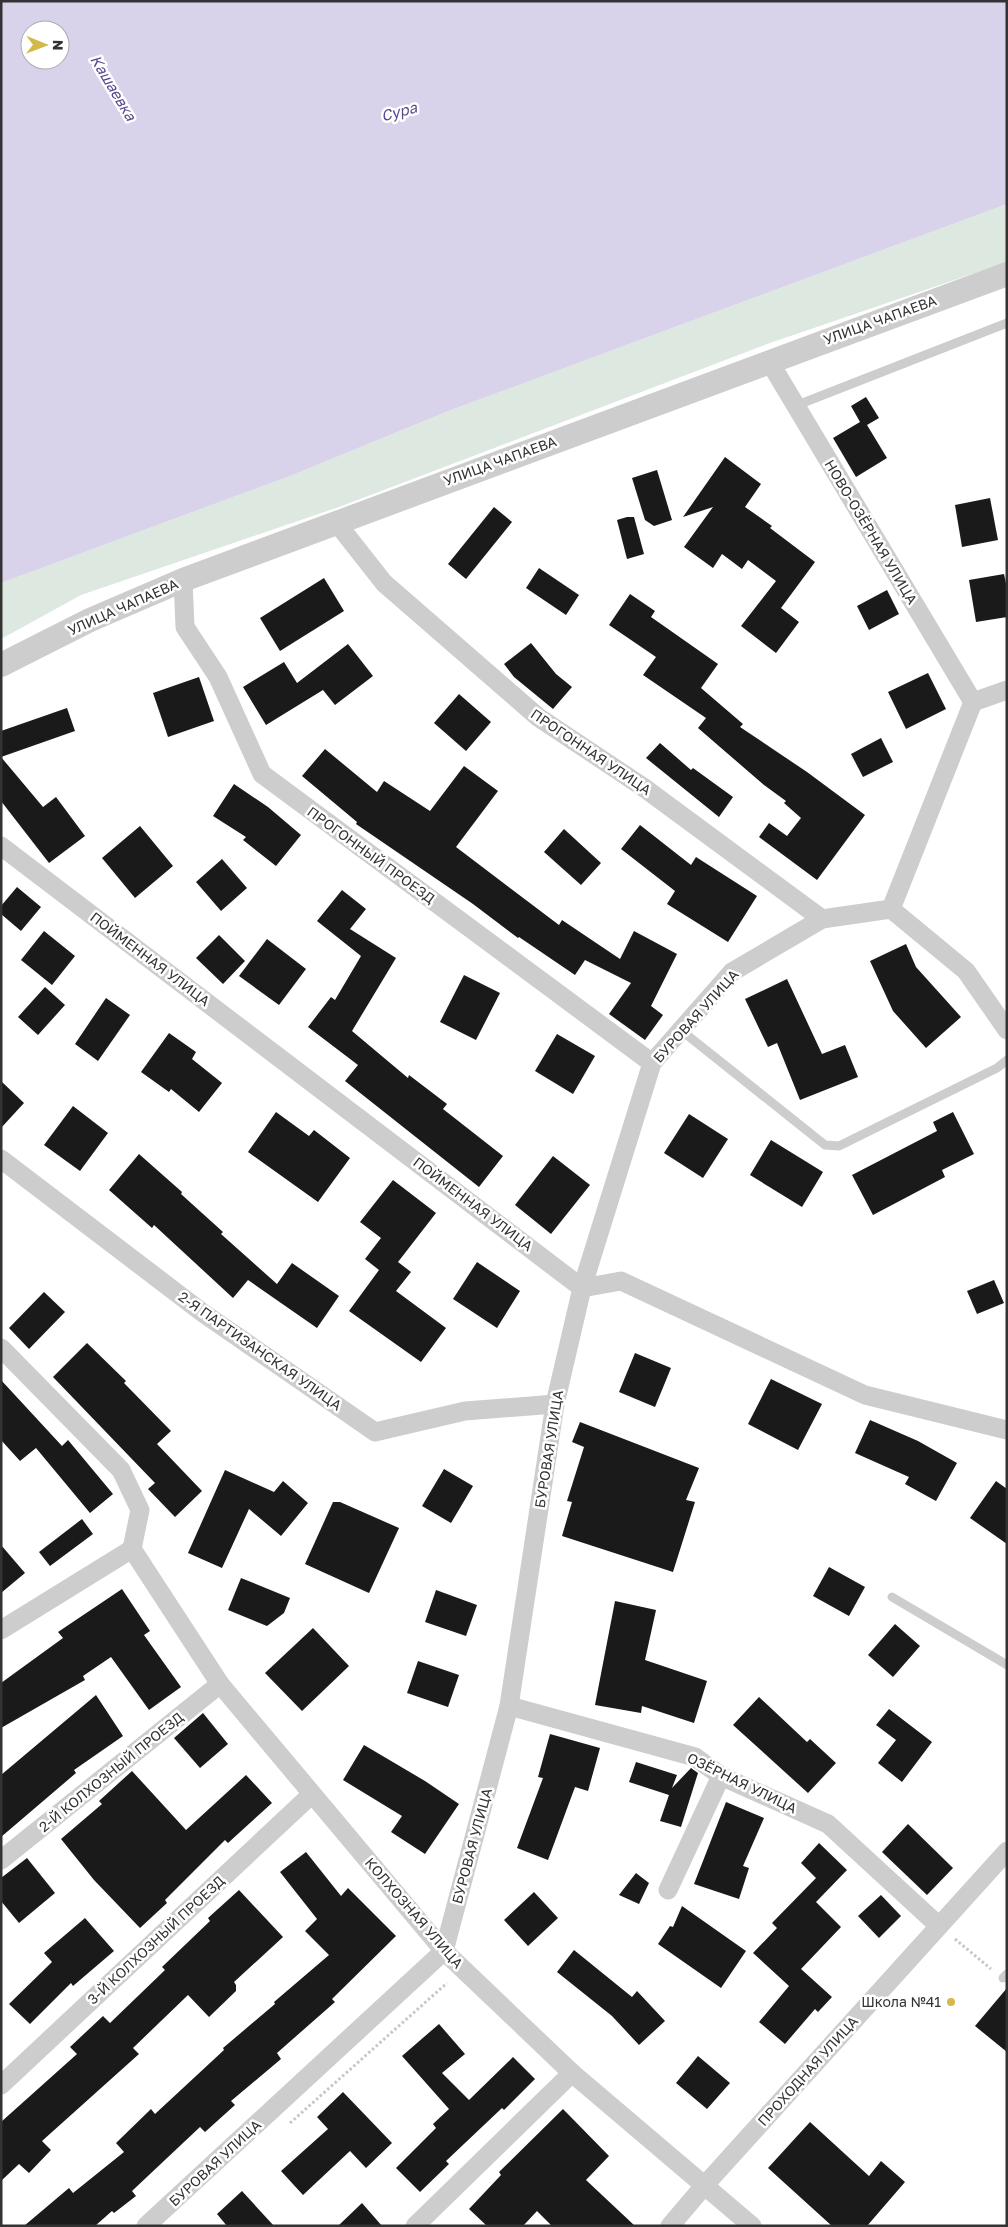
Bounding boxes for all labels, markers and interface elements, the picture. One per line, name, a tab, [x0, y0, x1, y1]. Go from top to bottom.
north arrow	[20, 20, 70, 70]
text: N	[50, 40, 67, 51]
water label: Кашаевка	[87, 51, 141, 124]
water label: Сура	[379, 98, 419, 125]
street label: УЛИЦА ЧАПАЕВА	[821, 291, 939, 348]
street label: УЛИЦА ЧАПАЕВА	[441, 432, 559, 489]
street label: НОВО-ОЗЁРНАЯ УЛИЦА	[821, 456, 922, 608]
street label: УЛИЦА ЧАПАЕВА	[65, 574, 181, 638]
street label: ПРОГОННАЯ УЛИЦА	[528, 705, 655, 799]
street label: ПРОГОННЫЙ ПРОЕЗД	[304, 803, 438, 907]
street label: ПОЙМЕННАЯ УЛИЦА	[87, 908, 214, 1010]
street label: БУРОВАЯ УЛИЦА	[649, 965, 742, 1066]
street label: ПОЙМЕННАЯ УЛИЦА	[410, 1153, 537, 1255]
street label: 2-Я ПАРТИЗАНСКАЯ УЛИЦА	[175, 1288, 346, 1414]
street label: БУРОВАЯ УЛИЦА	[531, 1388, 566, 1509]
street label: 2-Й КОЛХОЗНЫЙ ПРОЕЗД	[35, 1708, 186, 1835]
street label: ОЗЁРНАЯ УЛИЦА	[685, 1749, 800, 1817]
street label: БУРОВАЯ УЛИЦА	[448, 1786, 495, 1906]
street label: КОЛХОЗНАЯ УЛИЦА	[362, 1854, 467, 1972]
street label: 3-Й КОЛХОЗНЫЙ ПРОЕЗД	[84, 1872, 228, 2007]
place label: Школа №41	[861, 1993, 941, 2010]
marker: Школа №41	[945, 1996, 957, 2008]
street label: ПРОХОДНАЯ УЛИЦА	[754, 2012, 862, 2129]
street label: БУРОВАЯ УЛИЦА	[165, 2115, 264, 2210]

